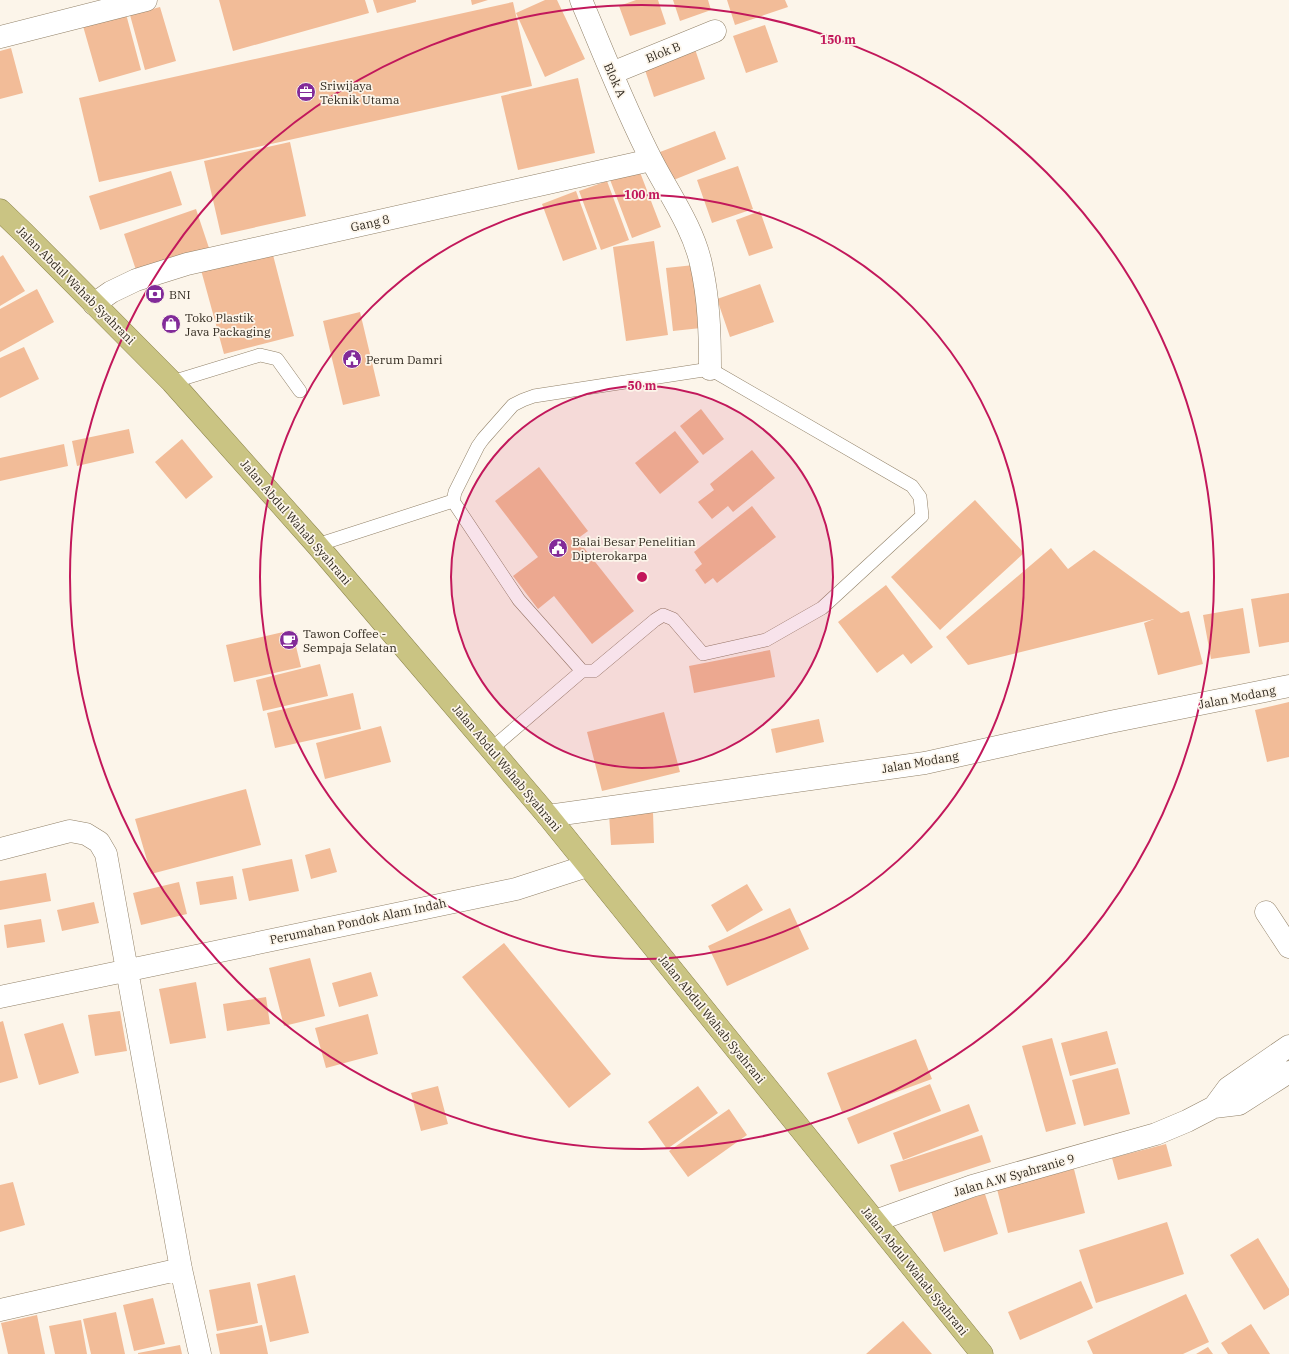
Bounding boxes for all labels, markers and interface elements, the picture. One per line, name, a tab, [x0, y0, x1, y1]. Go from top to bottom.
text: 150 m	[820, 32, 856, 47]
street label: Blok B	[643, 38, 683, 66]
street label: Blok A	[601, 60, 630, 100]
place label: Sriwijaya Teknik Utama	[320, 78, 400, 107]
office icon: Sriwijaya Teknik Utama	[295, 81, 317, 103]
text: 100 m	[624, 187, 660, 202]
street label: Gang 8	[349, 211, 391, 235]
street label: Jalan Abdul Wahab Syahrani	[14, 223, 138, 347]
bank icon: BNI	[144, 283, 166, 305]
place label: BNI	[169, 287, 191, 302]
place label: Toko Plastik Java Packaging	[185, 310, 271, 339]
shop icon: Toko Plastik Java Packaging	[160, 313, 182, 335]
public building icon: Perum Damri	[341, 348, 363, 370]
place label: Perum Damri	[366, 352, 443, 367]
text: 50 m	[628, 378, 657, 393]
street label: Jalan Abdul Wahab Syahrani	[237, 456, 355, 588]
place label: Balai Besar Penelitian Dipterokarpa	[572, 534, 696, 563]
public building icon: Balai Besar Penelitian Dipterokarpa	[547, 537, 569, 559]
centre of rings	[635, 570, 649, 584]
place label: Tawon Coffee - Sempaja Selatan	[303, 626, 397, 655]
cafe icon: Tawon Coffee - Sempaja Selatan	[278, 629, 300, 651]
street label: Jalan Modang	[1197, 682, 1277, 712]
street label: Jalan Abdul Wahab Syahrani	[449, 701, 565, 835]
street label: Jalan Modang	[880, 748, 960, 776]
street label: Perumahan Pondok Alam Indah	[268, 895, 448, 947]
street label: Jalan Abdul Wahab Syahrani	[655, 952, 769, 1087]
street label: Jalan A.W Syahranie 9	[952, 1151, 1076, 1199]
street label: Jalan Abdul Wahab Syahrani	[858, 1204, 972, 1339]

